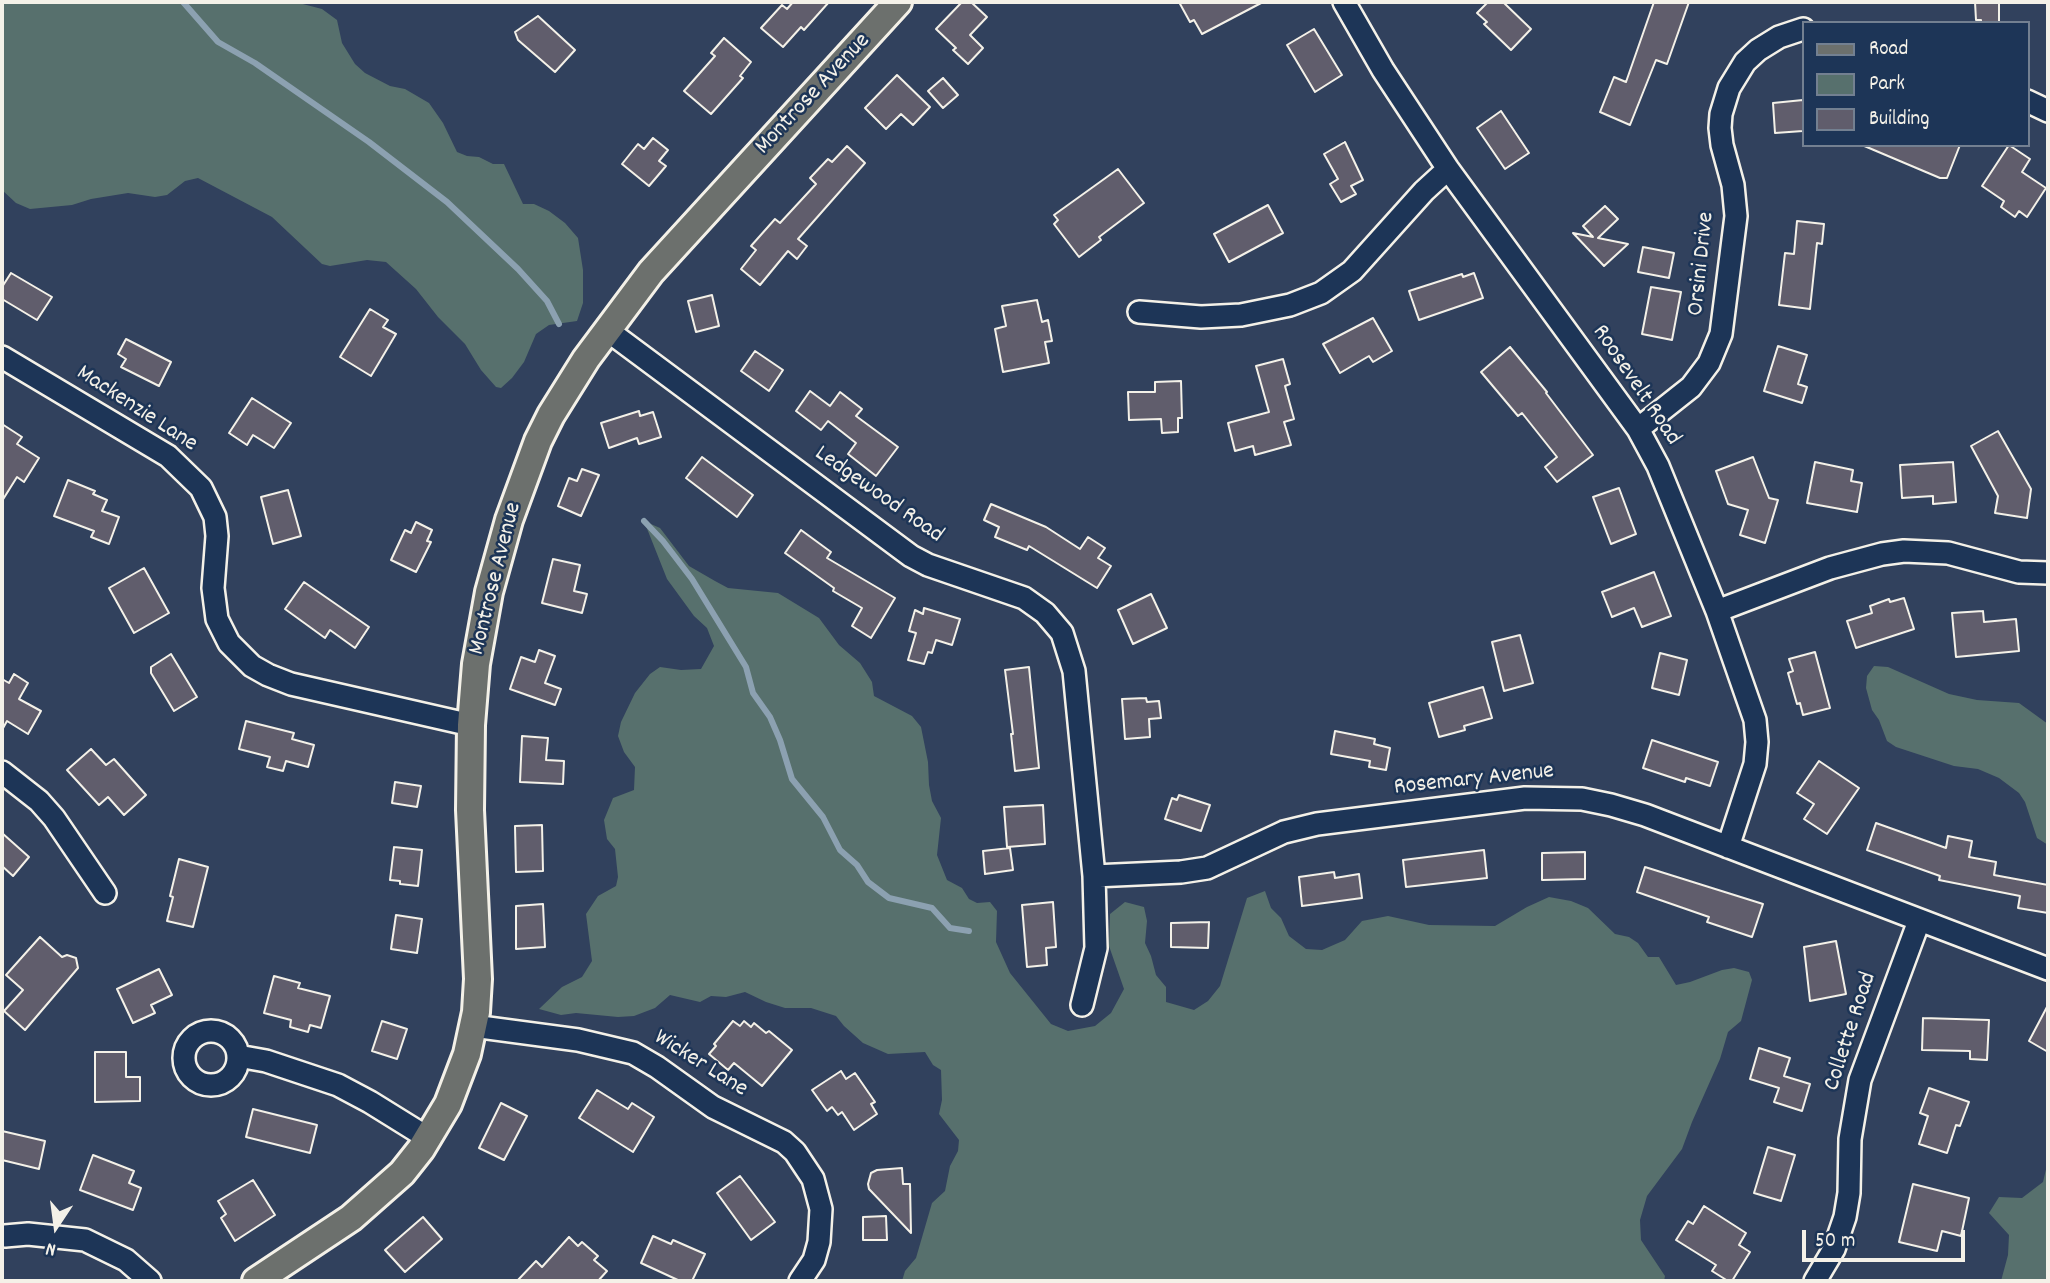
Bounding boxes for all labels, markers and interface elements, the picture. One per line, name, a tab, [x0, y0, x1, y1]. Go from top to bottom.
legend	[1801, 21, 2029, 147]
street label: Montrose Avenue	[750, 28, 878, 162]
text: Road	[1869, 35, 1908, 65]
text: Park	[1869, 70, 1905, 100]
text: Building	[1869, 105, 1929, 135]
street label: Orsini Drive	[1683, 211, 1723, 317]
street label: Roosevelt Road	[1584, 320, 1686, 452]
street label: Mackenzie Lane	[70, 360, 202, 460]
street label: Ledgewood Road	[808, 441, 948, 551]
street label: Montrose Avenue	[464, 500, 530, 658]
street label: Rosemary Avenue	[1393, 758, 1555, 804]
street label: Collette Road	[1819, 969, 1885, 1095]
street label: Wicker Lane	[648, 1025, 752, 1105]
north arrow	[21, 1192, 91, 1262]
scale bar	[1805, 1216, 1968, 1260]
text: 50 m	[1815, 1227, 1855, 1257]
text: N	[44, 1234, 59, 1262]

